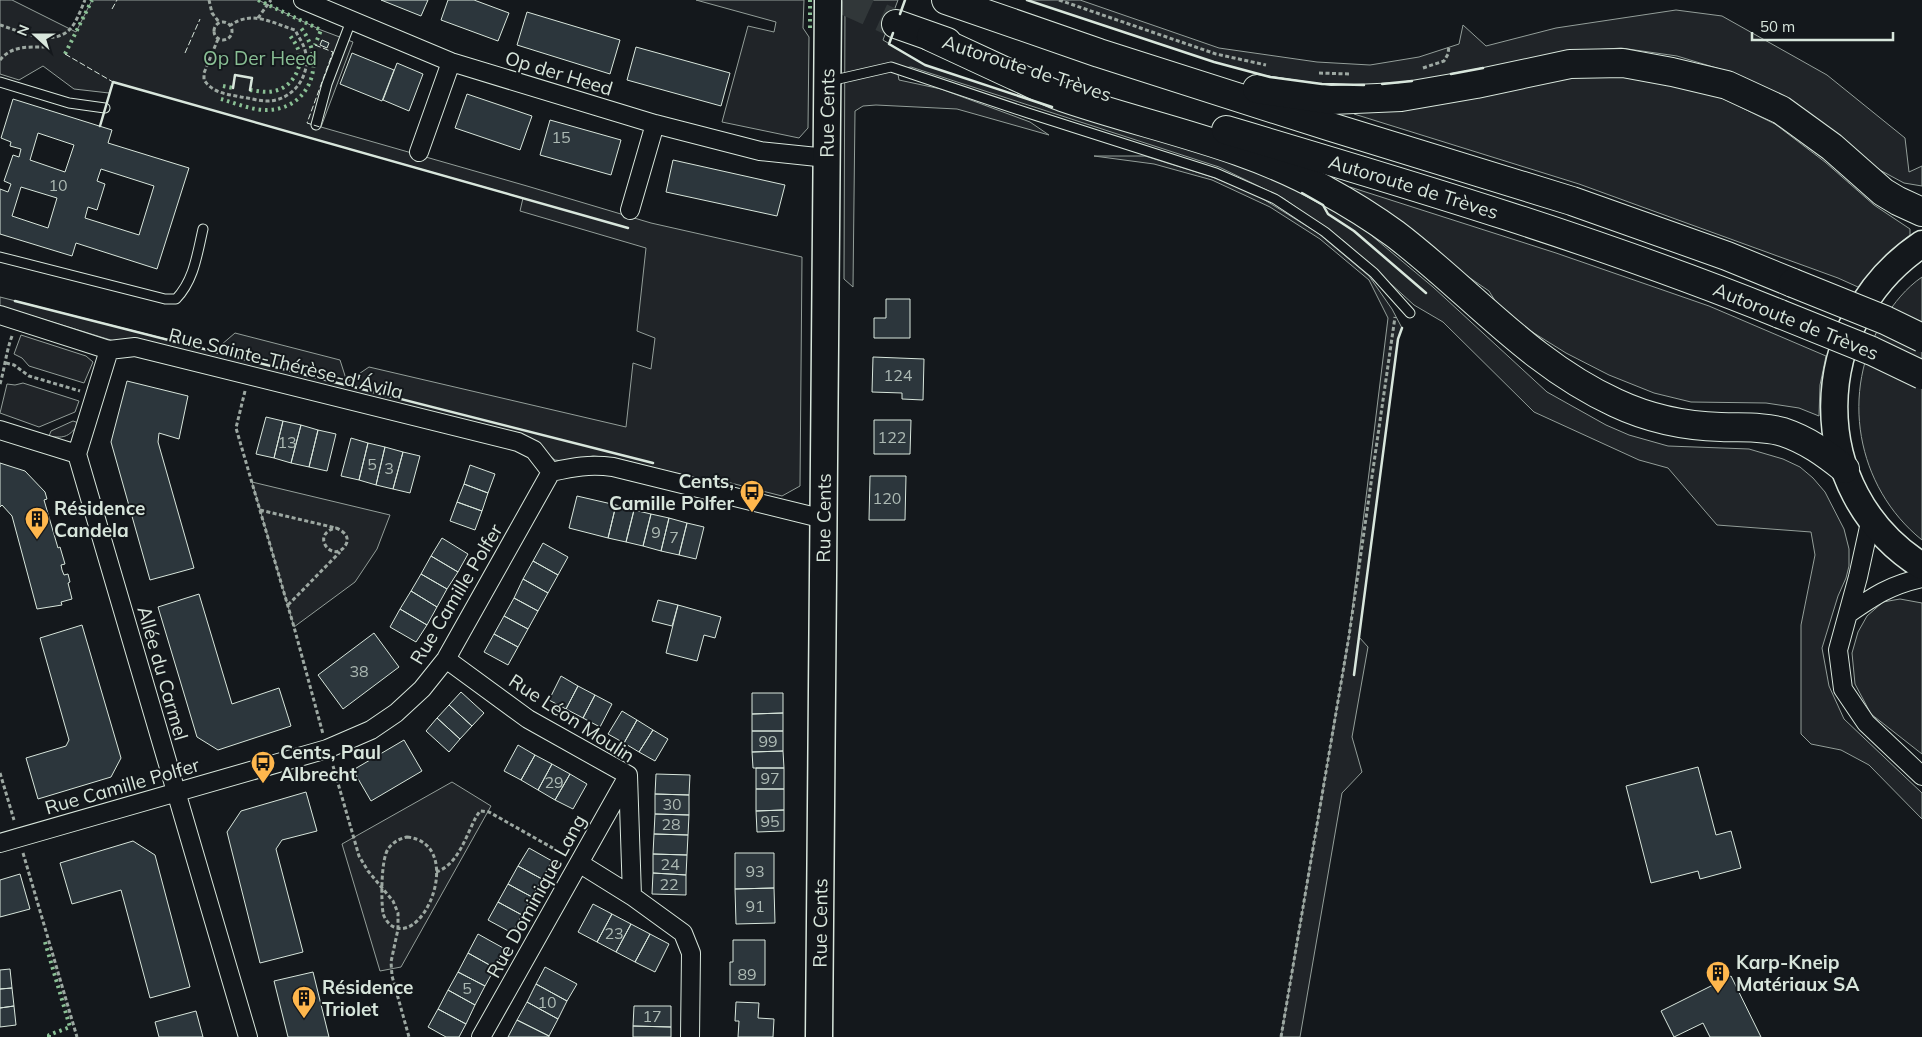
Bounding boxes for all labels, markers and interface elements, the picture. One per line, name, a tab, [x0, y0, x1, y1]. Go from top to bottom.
north arrow	[10, 10, 60, 60]
scale bar	[1752, 10, 1893, 42]
text: 50 m	[1760, 17, 1795, 36]
text: N	[13, 22, 33, 39]
street label: Autoroute de Trèves	[940, 29, 1114, 107]
street label: Op der Heed	[502, 45, 616, 101]
park label: Op Der Heed	[203, 46, 317, 70]
street label: Rue Cents	[815, 68, 839, 158]
house number: 15	[551, 127, 571, 147]
street label: Autoroute de Trèves	[1326, 149, 1501, 224]
house number: 10	[48, 175, 68, 195]
street label: Autoroute de Trèves	[1710, 277, 1882, 365]
street label: Rue Sainte-Thérèse-d'Ávila	[166, 322, 406, 404]
house number: 124	[884, 365, 913, 385]
house number: 122	[878, 427, 906, 447]
house number: 13	[277, 432, 297, 452]
house number: 5	[367, 454, 377, 474]
house number: 3	[384, 458, 394, 478]
place label: Cents, Camille Polfer	[609, 469, 735, 515]
street label: Rue Cents	[811, 473, 836, 563]
bus stop icon: Cents, Camille Polfer	[739, 479, 765, 513]
house number: 120	[873, 488, 901, 508]
place label: Résidence Candela	[54, 496, 145, 542]
building icon: Résidence Candela	[24, 506, 50, 540]
street label: Rue Camille Polfer	[405, 519, 507, 669]
house number: 9	[651, 522, 661, 542]
house number: 7	[669, 527, 679, 547]
street label: Allée du Carmel	[132, 603, 194, 743]
house number: 38	[349, 661, 369, 681]
street label: Rue Léon Moulin	[505, 668, 639, 768]
house number: 99	[758, 731, 778, 751]
place label: Cents, Paul Albrecht	[280, 740, 381, 786]
bus stop icon: Cents, Paul Albrecht	[250, 750, 276, 784]
street label: Rue Camille Polfer	[42, 752, 202, 820]
house number: 97	[760, 768, 780, 788]
house number: 29	[544, 772, 564, 792]
house number: 30	[662, 794, 682, 814]
street label: Rue Dominique Lang	[481, 810, 591, 982]
house number: 95	[760, 811, 780, 831]
house number: 28	[661, 814, 681, 834]
house number: 24	[660, 854, 680, 874]
house number: 93	[745, 861, 765, 881]
house number: 22	[659, 874, 679, 894]
street label: Rue Cents	[808, 878, 832, 968]
house number: 91	[745, 896, 765, 916]
house number: 23	[604, 923, 624, 943]
place label: Karp-Kneip Matériaux SA	[1736, 950, 1860, 996]
building icon: Karp-Kneip Matériaux SA	[1705, 960, 1731, 994]
house number: 89	[737, 964, 757, 984]
place label: Résidence Triolet	[322, 975, 413, 1021]
house number: 5	[462, 978, 472, 998]
building icon: Résidence Triolet	[291, 985, 317, 1019]
house number: 10	[537, 992, 557, 1012]
house number: 17	[642, 1006, 662, 1026]

